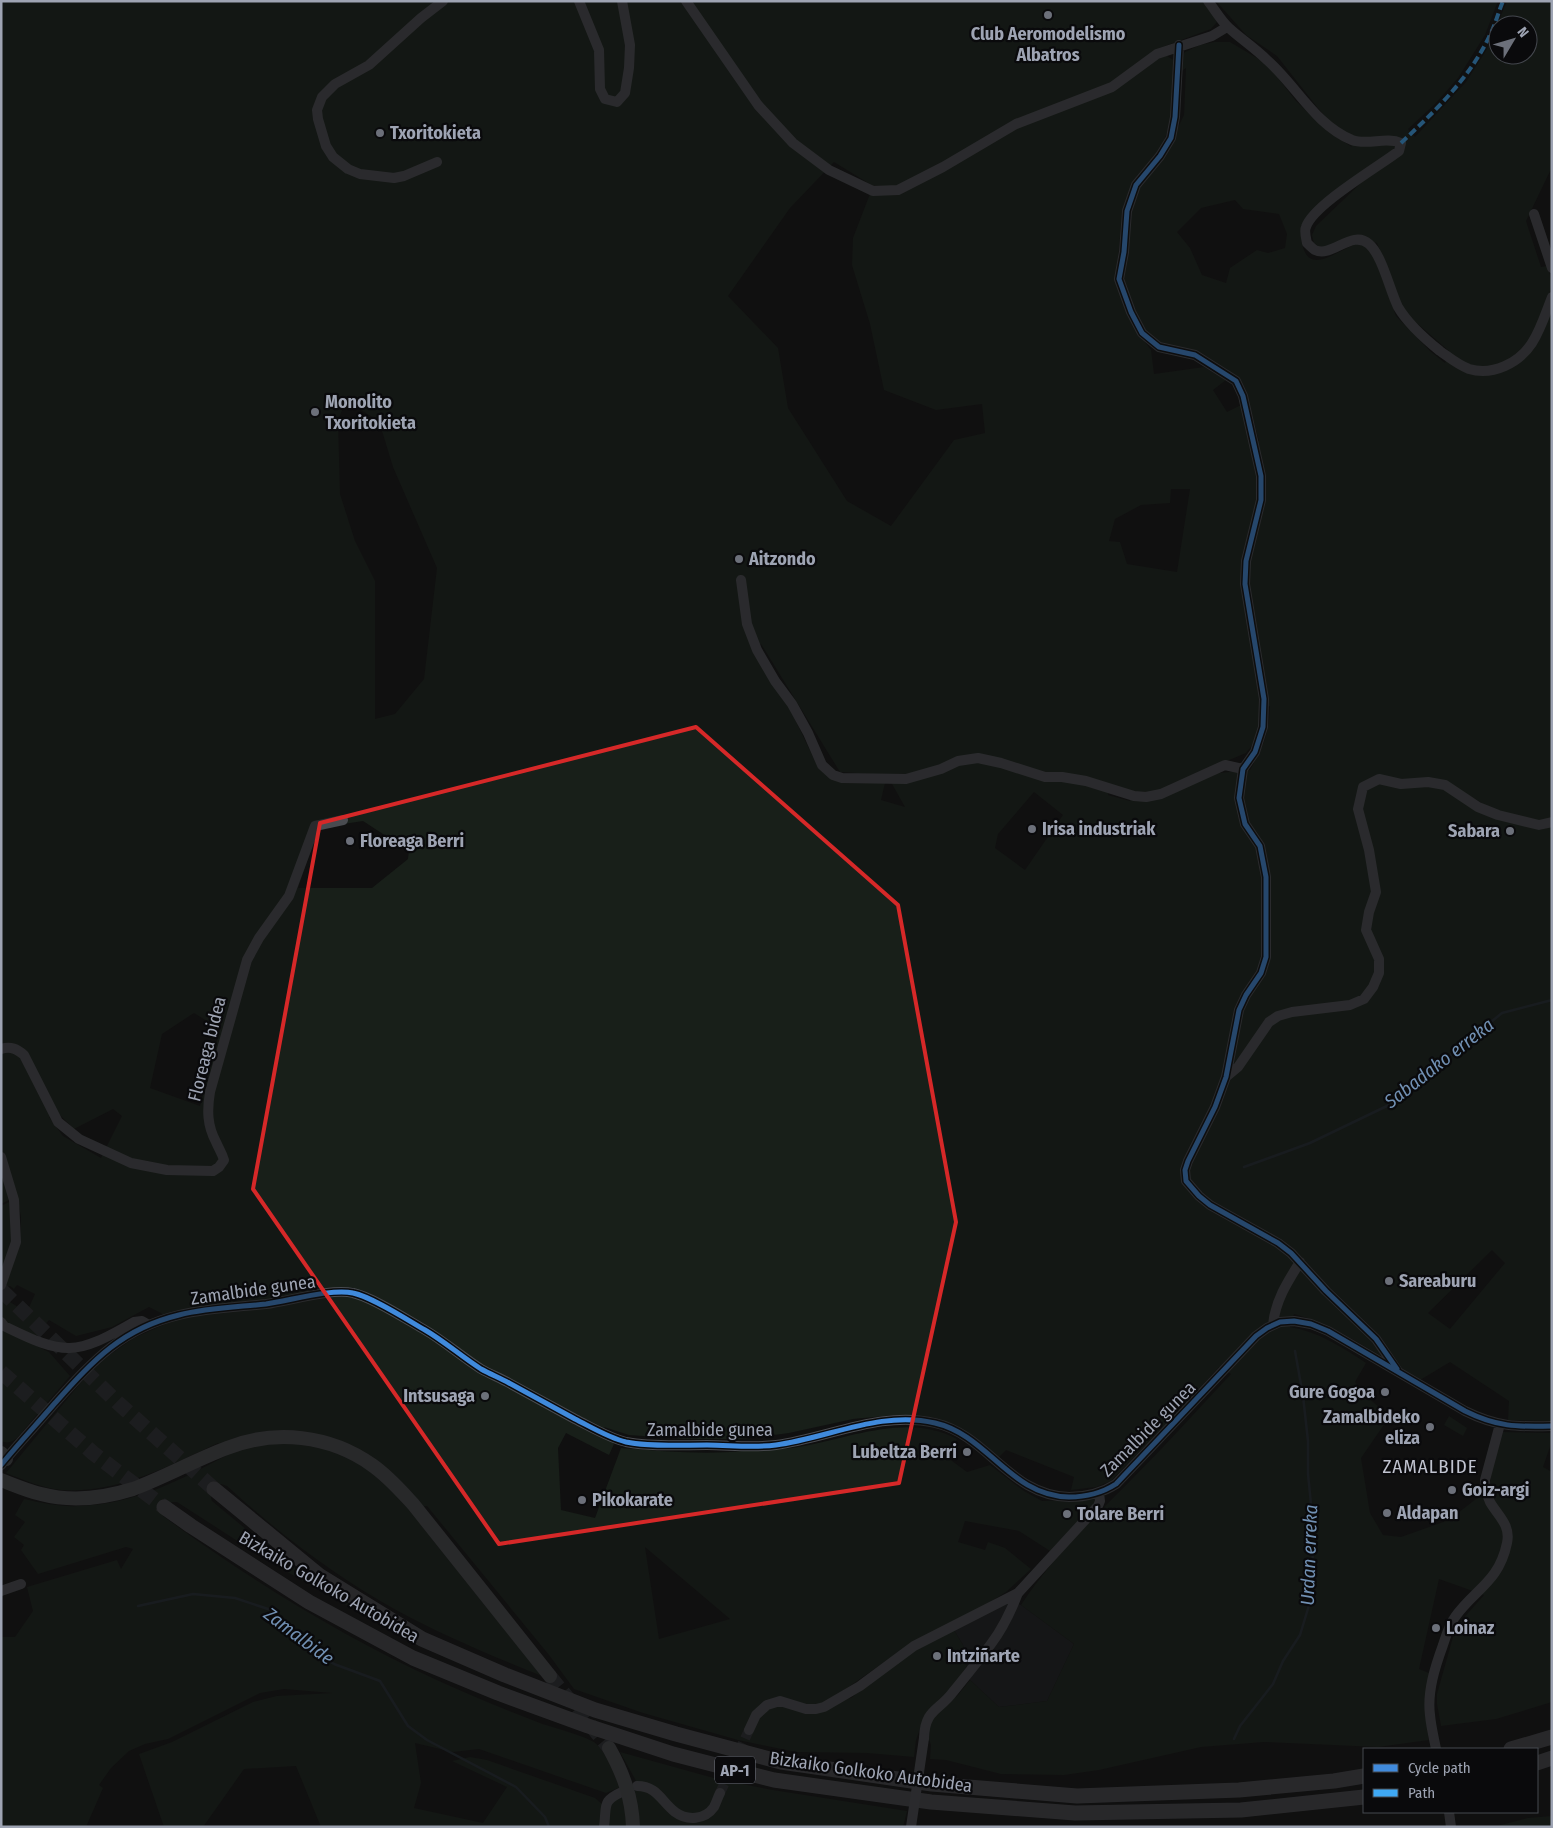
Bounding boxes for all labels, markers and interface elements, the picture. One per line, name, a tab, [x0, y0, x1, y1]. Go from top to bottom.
marker: Club Aeromodelismo Albatros	[1042, 9, 1054, 21]
north arrow	[1488, 15, 1538, 65]
place label: Club Aeromodelismo Albatros	[971, 23, 1126, 66]
text: N	[1514, 24, 1532, 41]
place label: Txoritokieta	[390, 122, 481, 144]
marker: Txoritokieta	[374, 127, 386, 139]
place label: Monolito Txoritokieta	[325, 391, 416, 434]
marker: Monolito Txoritokieta	[309, 406, 321, 418]
place label: Aitzondo	[748, 548, 816, 570]
marker: Aitzondo	[733, 553, 745, 565]
place label: Irisa industriak	[1042, 818, 1156, 840]
place label: Sabara	[1448, 820, 1500, 842]
marker: Irisa industriak	[1026, 823, 1038, 835]
marker: Sabara	[1504, 825, 1516, 837]
place label: Floreaga Berri	[360, 830, 464, 852]
marker: Floreaga Berri	[344, 835, 356, 847]
street label: Floreaga bidea	[183, 994, 231, 1104]
water label: Sabadako erreka	[1379, 1013, 1498, 1113]
street label: Zamalbide gunea	[189, 1270, 317, 1310]
place label: Sareaburu	[1399, 1270, 1476, 1292]
marker: Sareaburu	[1383, 1275, 1395, 1287]
street label: Zamalbide gunea	[1096, 1377, 1200, 1481]
place label: Gure Gogoa	[1289, 1381, 1375, 1403]
place label: Intsusaga	[403, 1385, 475, 1407]
marker: Gure Gogoa	[1379, 1386, 1391, 1398]
marker: Intsusaga	[479, 1390, 491, 1402]
place label: Zamalbideko eliza	[1323, 1406, 1420, 1449]
street label: Zamalbide gunea	[647, 1419, 773, 1441]
marker: Zamalbideko eliza	[1424, 1421, 1436, 1433]
place label: Lubeltza Berri	[852, 1441, 957, 1463]
marker: Lubeltza Berri	[961, 1446, 973, 1458]
district label: ZAMALBIDE	[1382, 1455, 1478, 1478]
place label: Goiz-argi	[1462, 1479, 1529, 1501]
marker: Goiz-argi	[1446, 1484, 1458, 1496]
place label: Pikokarate	[592, 1489, 673, 1511]
marker: Pikokarate	[576, 1494, 588, 1506]
place label: Aldapan	[1396, 1502, 1458, 1524]
place label: Tolare Berri	[1077, 1503, 1164, 1525]
water label: Urdan erreka	[1296, 1504, 1322, 1606]
marker: Aldapan	[1381, 1507, 1393, 1519]
marker: Tolare Berri	[1061, 1508, 1073, 1520]
street label: Bizkaiko Golkoko Autobidea	[235, 1526, 423, 1648]
water label: Zamalbide	[259, 1602, 338, 1670]
place label: Loinaz	[1446, 1617, 1495, 1639]
marker: Loinaz	[1430, 1622, 1442, 1634]
place label: Intziñarte	[947, 1645, 1020, 1667]
marker: Intziñarte	[931, 1650, 943, 1662]
street label: Bizkaiko Golkoko Autobidea	[768, 1747, 974, 1797]
legend	[1363, 1748, 1538, 1813]
road number: AP-1	[715, 1756, 755, 1784]
text: Cycle path	[1408, 1759, 1471, 1777]
text: Path	[1408, 1784, 1435, 1802]

